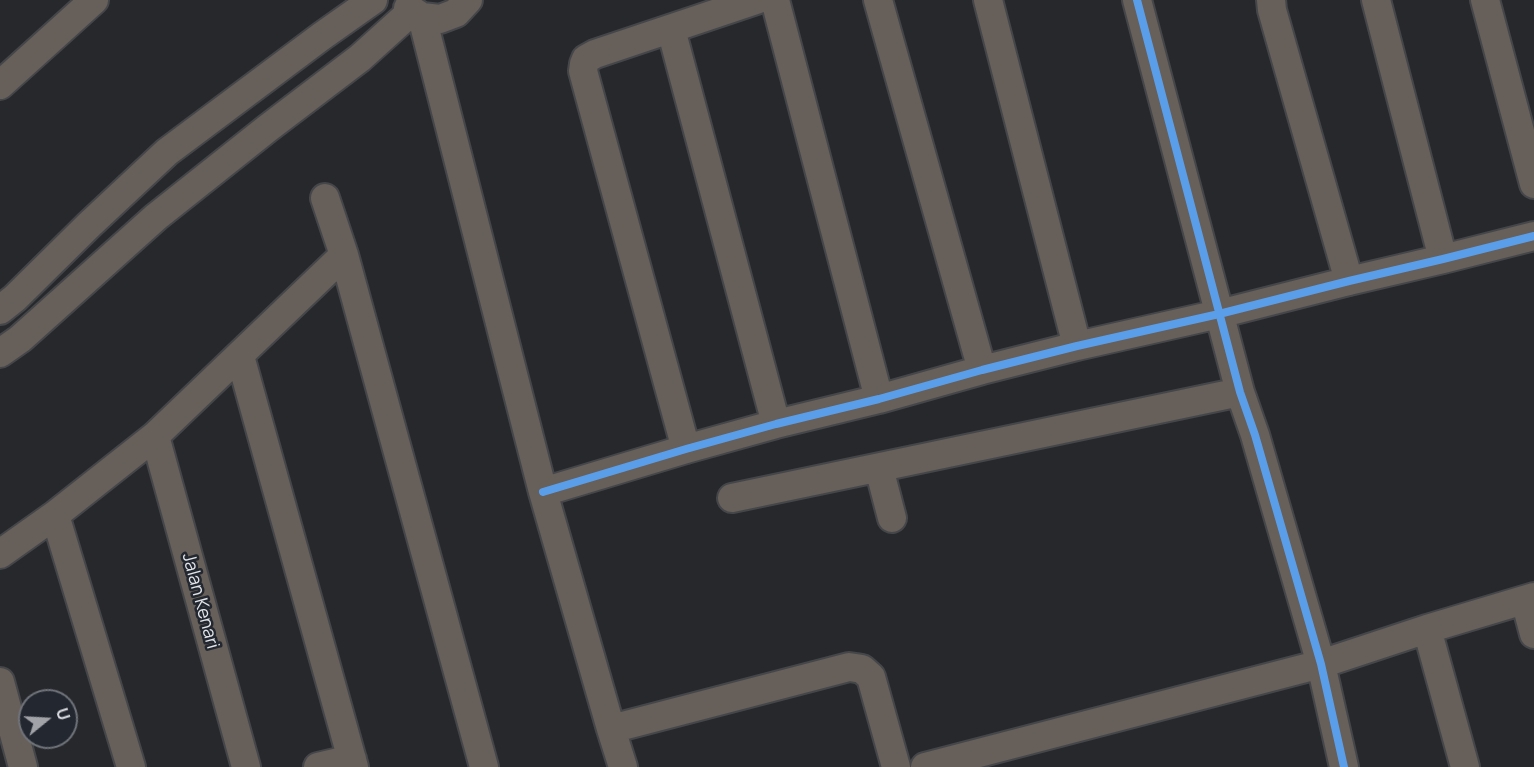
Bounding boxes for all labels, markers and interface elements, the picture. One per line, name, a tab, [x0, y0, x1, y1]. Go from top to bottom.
street label: Jalan Kenari	[177, 551, 223, 651]
north arrow	[18, 689, 78, 749]
text: U	[51, 705, 75, 723]

